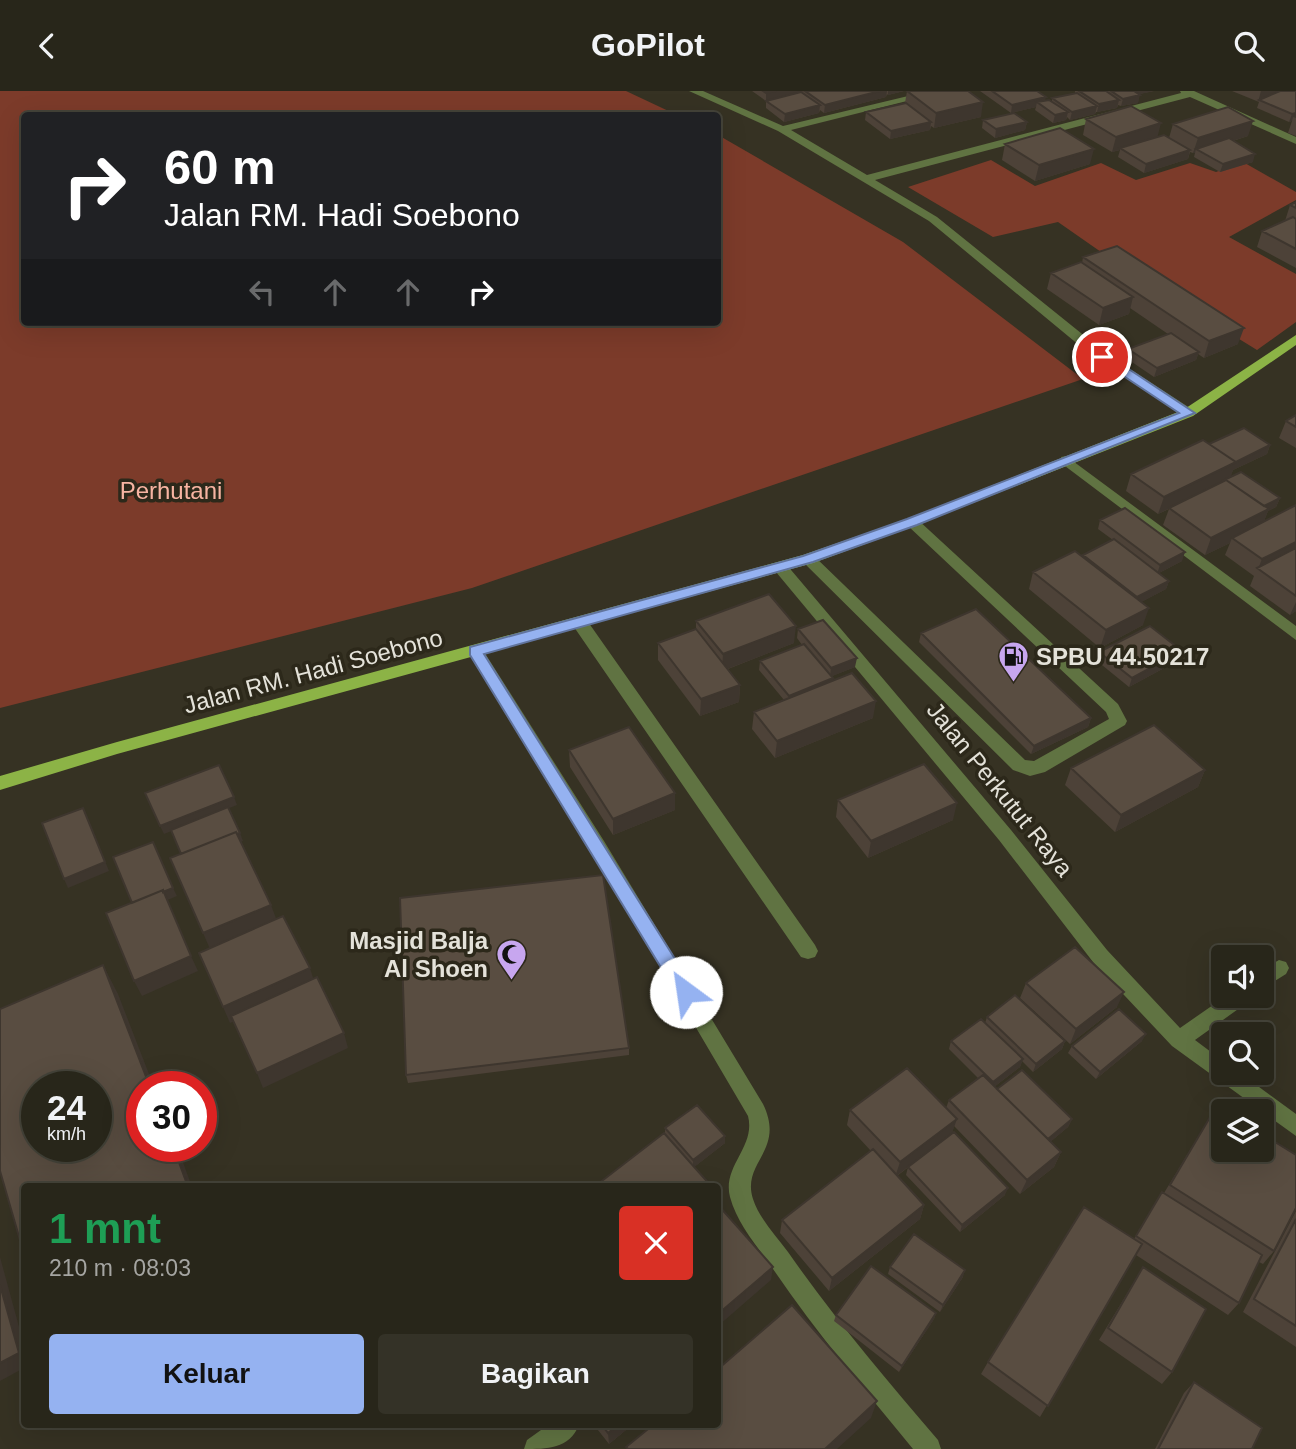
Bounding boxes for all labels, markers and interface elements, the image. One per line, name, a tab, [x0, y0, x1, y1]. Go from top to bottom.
icon: back	[28, 27, 66, 65]
text: GoPilot	[591, 27, 705, 63]
icon: search	[1230, 27, 1268, 65]
icon: right	[49, 140, 140, 231]
text: 60 m	[164, 140, 276, 194]
text: Jalan RM. Hadi Soebono	[164, 197, 520, 233]
icon: left	[243, 273, 281, 311]
icon: ahead	[316, 273, 354, 311]
icon: ahead	[389, 273, 427, 311]
icon: right	[462, 273, 500, 311]
pin	[1072, 327, 1132, 387]
icon: arrive	[1083, 338, 1121, 376]
park label: Perhutani	[120, 477, 222, 504]
street label: Jalan RM. Hadi Soebono	[181, 623, 445, 719]
fuel station icon: SPBU 44.50217	[996, 639, 1030, 683]
place label: SPBU 44.50217	[1036, 643, 1209, 670]
street label: Jalan Perkutut Raya	[922, 697, 1079, 882]
place label: Masjid Balja Al Shoen	[349, 927, 489, 982]
mosque icon: Masjid Balja Al Shoen	[494, 937, 528, 981]
map controls	[1211, 945, 1274, 1162]
button: sound	[1211, 945, 1274, 1008]
position arrow	[649, 955, 723, 1029]
button: search	[1211, 1022, 1274, 1085]
speed limit sign: 30	[126, 1071, 217, 1162]
text: 24	[47, 1088, 86, 1127]
button: layers	[1211, 1099, 1274, 1162]
text: km/h	[47, 1124, 86, 1144]
text: 1 mnt	[49, 1205, 161, 1252]
button: close	[619, 1206, 693, 1280]
text: 210 m · 08:03	[49, 1255, 191, 1281]
button: Keluar	[49, 1334, 364, 1414]
button: Bagikan	[378, 1334, 693, 1414]

